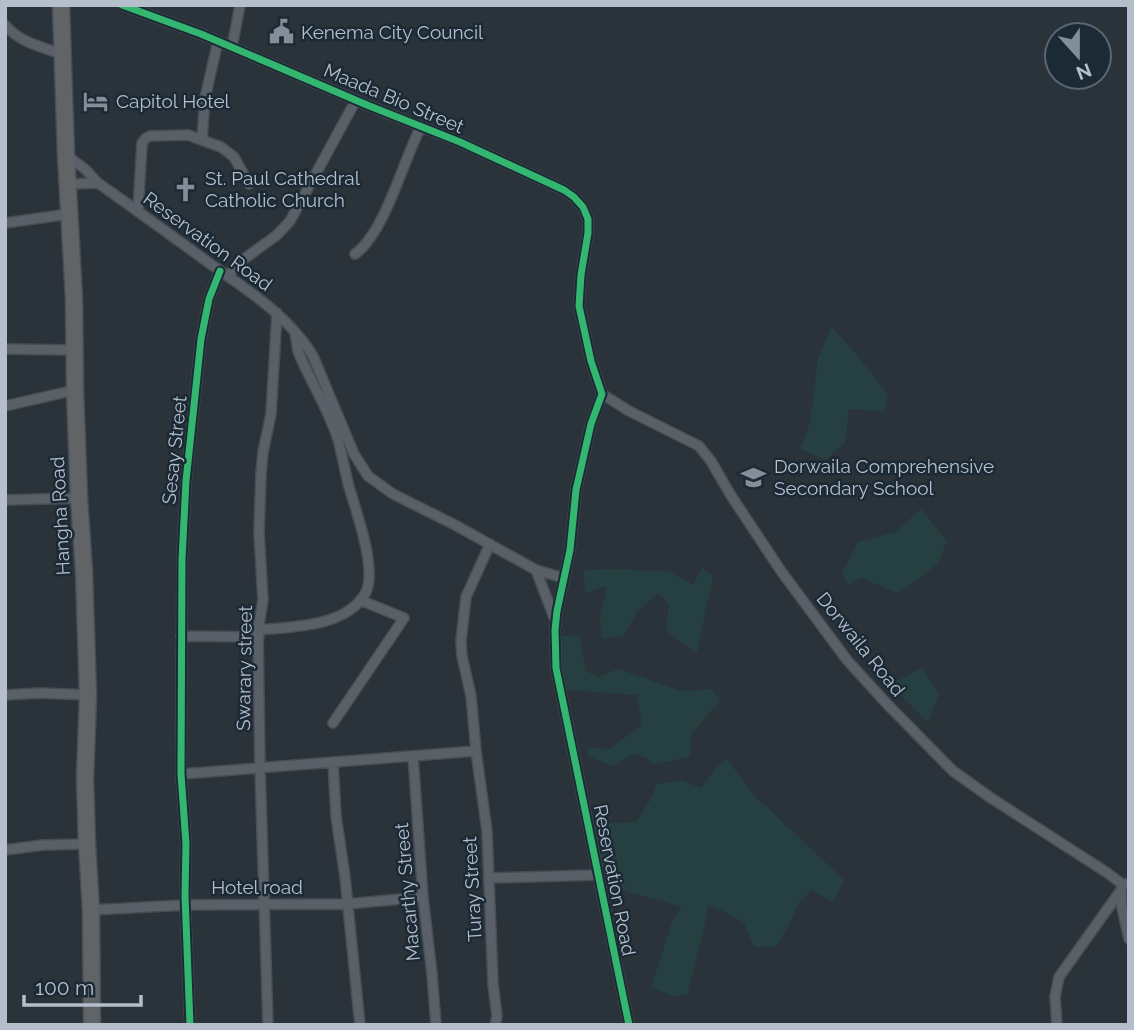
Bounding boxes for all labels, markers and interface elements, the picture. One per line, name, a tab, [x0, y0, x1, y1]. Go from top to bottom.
public building icon: Kenema City Council	[267, 18, 295, 46]
place label: Kenema City Council	[301, 21, 484, 43]
north arrow	[1043, 21, 1113, 91]
street label: Maada Bio Street	[321, 59, 468, 138]
text: N	[1073, 59, 1095, 85]
hotel icon: Capitol Hotel	[82, 87, 110, 115]
place label: Capitol Hotel	[116, 90, 231, 112]
place label: St. Paul Cathedral Catholic Church	[205, 167, 361, 211]
church icon: St. Paul Cathedral Catholic Church	[171, 175, 199, 203]
street label: Reservation Road	[139, 187, 277, 295]
street label: Sesay Street	[157, 394, 191, 505]
place label: Dorwaila Comprehensive Secondary School	[774, 455, 994, 499]
street label: Hangha Road	[46, 456, 74, 576]
school or university icon: Dorwaila Comprehensive Secondary School	[740, 463, 768, 491]
street label: Dorwaila Road	[812, 588, 910, 700]
street label: Swarary street	[232, 604, 256, 731]
street label: Reservation Road	[590, 802, 640, 958]
street label: Macarthy Street	[390, 821, 424, 962]
street label: Turay Street	[458, 835, 486, 942]
street label: Hotel road	[211, 876, 303, 898]
scale bar	[24, 964, 142, 1008]
text: 100 m	[35, 975, 94, 1000]

